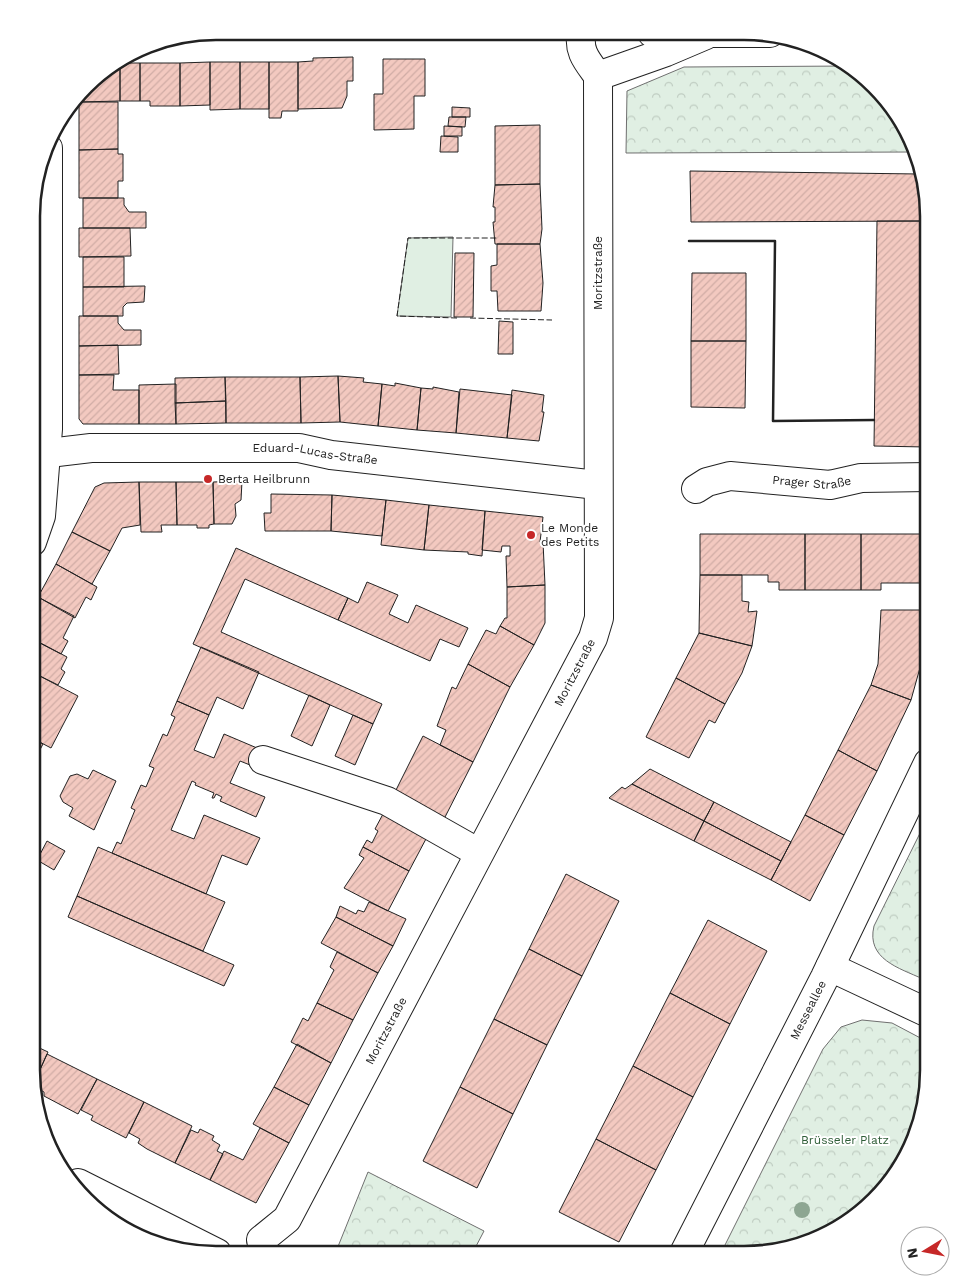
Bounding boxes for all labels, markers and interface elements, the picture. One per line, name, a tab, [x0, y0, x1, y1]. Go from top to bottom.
street label: Moritzstraße	[591, 236, 605, 310]
street label: Eduard-Lucas-Straße	[252, 441, 379, 467]
place label: Berta Heilbrunn	[218, 472, 310, 486]
marker: Berta Heilbrunn	[202, 473, 214, 485]
street label: Prager Straße	[772, 473, 853, 492]
place label: Le Monde des Petits	[541, 521, 599, 549]
marker: Le Monde des Petits	[525, 529, 537, 541]
street label: Moritzstraße	[551, 636, 598, 709]
street label: Messeallee	[787, 978, 829, 1042]
street label: Moritzstraße	[363, 995, 410, 1067]
park label: Brüsseler Platz	[801, 1133, 889, 1147]
north arrow	[900, 1226, 950, 1276]
text: N	[903, 1247, 921, 1260]

